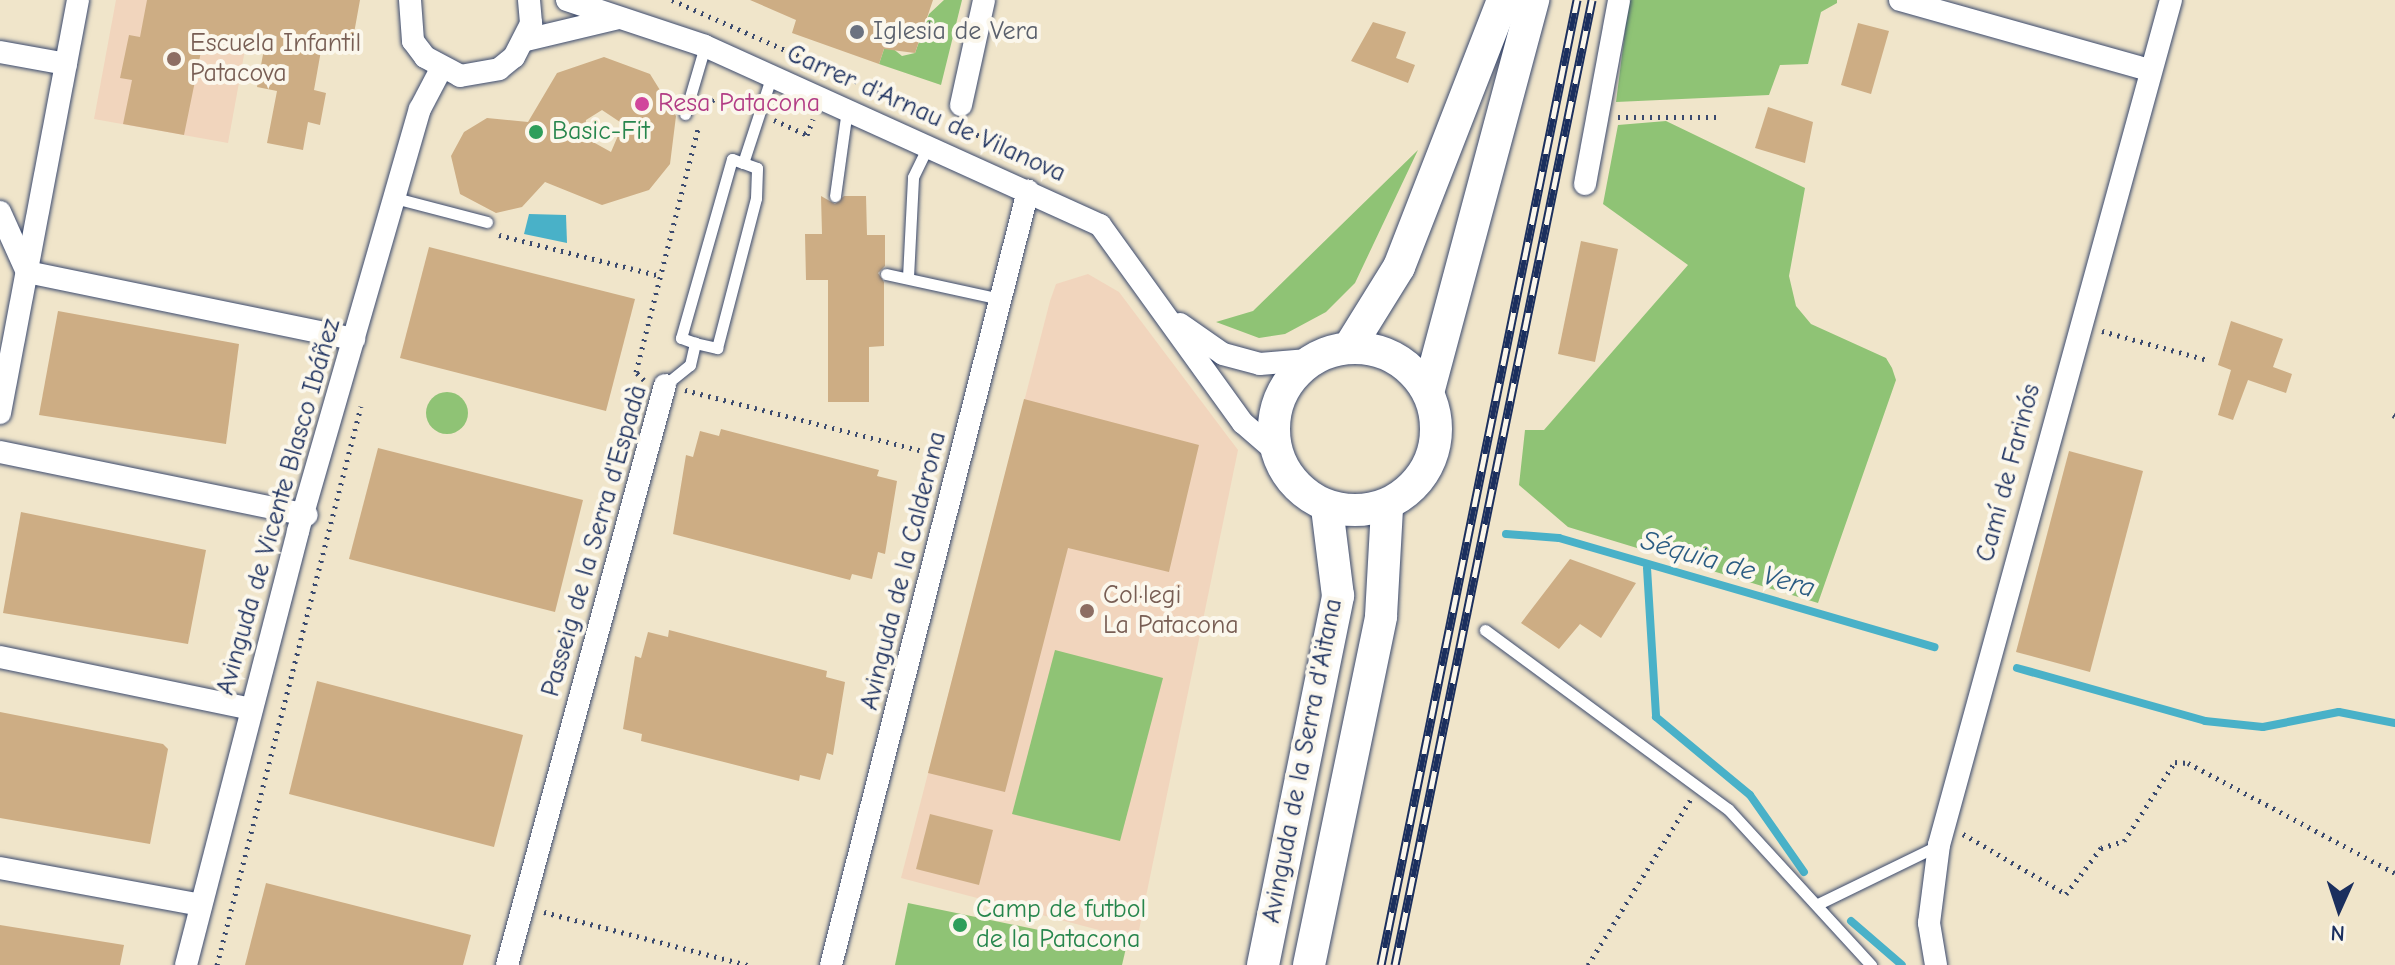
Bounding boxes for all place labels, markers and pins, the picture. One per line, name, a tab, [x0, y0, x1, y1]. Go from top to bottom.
place label: Iglesia de Vera	[873, 16, 1039, 48]
marker: Iglesia de Vera	[848, 23, 866, 41]
place label: Escuela Infantil Patacova	[190, 28, 361, 90]
marker: Escuela Infantil Patacova	[165, 50, 183, 68]
place label: Resa Patacona	[658, 88, 820, 120]
marker: Resa Patacona	[633, 95, 651, 113]
place label: Basic-Fit	[552, 116, 650, 148]
marker: Basic-Fit	[527, 123, 545, 141]
place label: Col·legi La Patacona	[1103, 580, 1239, 642]
marker: Col·legi La Patacona	[1078, 602, 1096, 620]
place label: Camp de futbol de la Patacona	[976, 894, 1146, 956]
marker: Camp de futbol de la Patacona	[951, 916, 969, 934]

